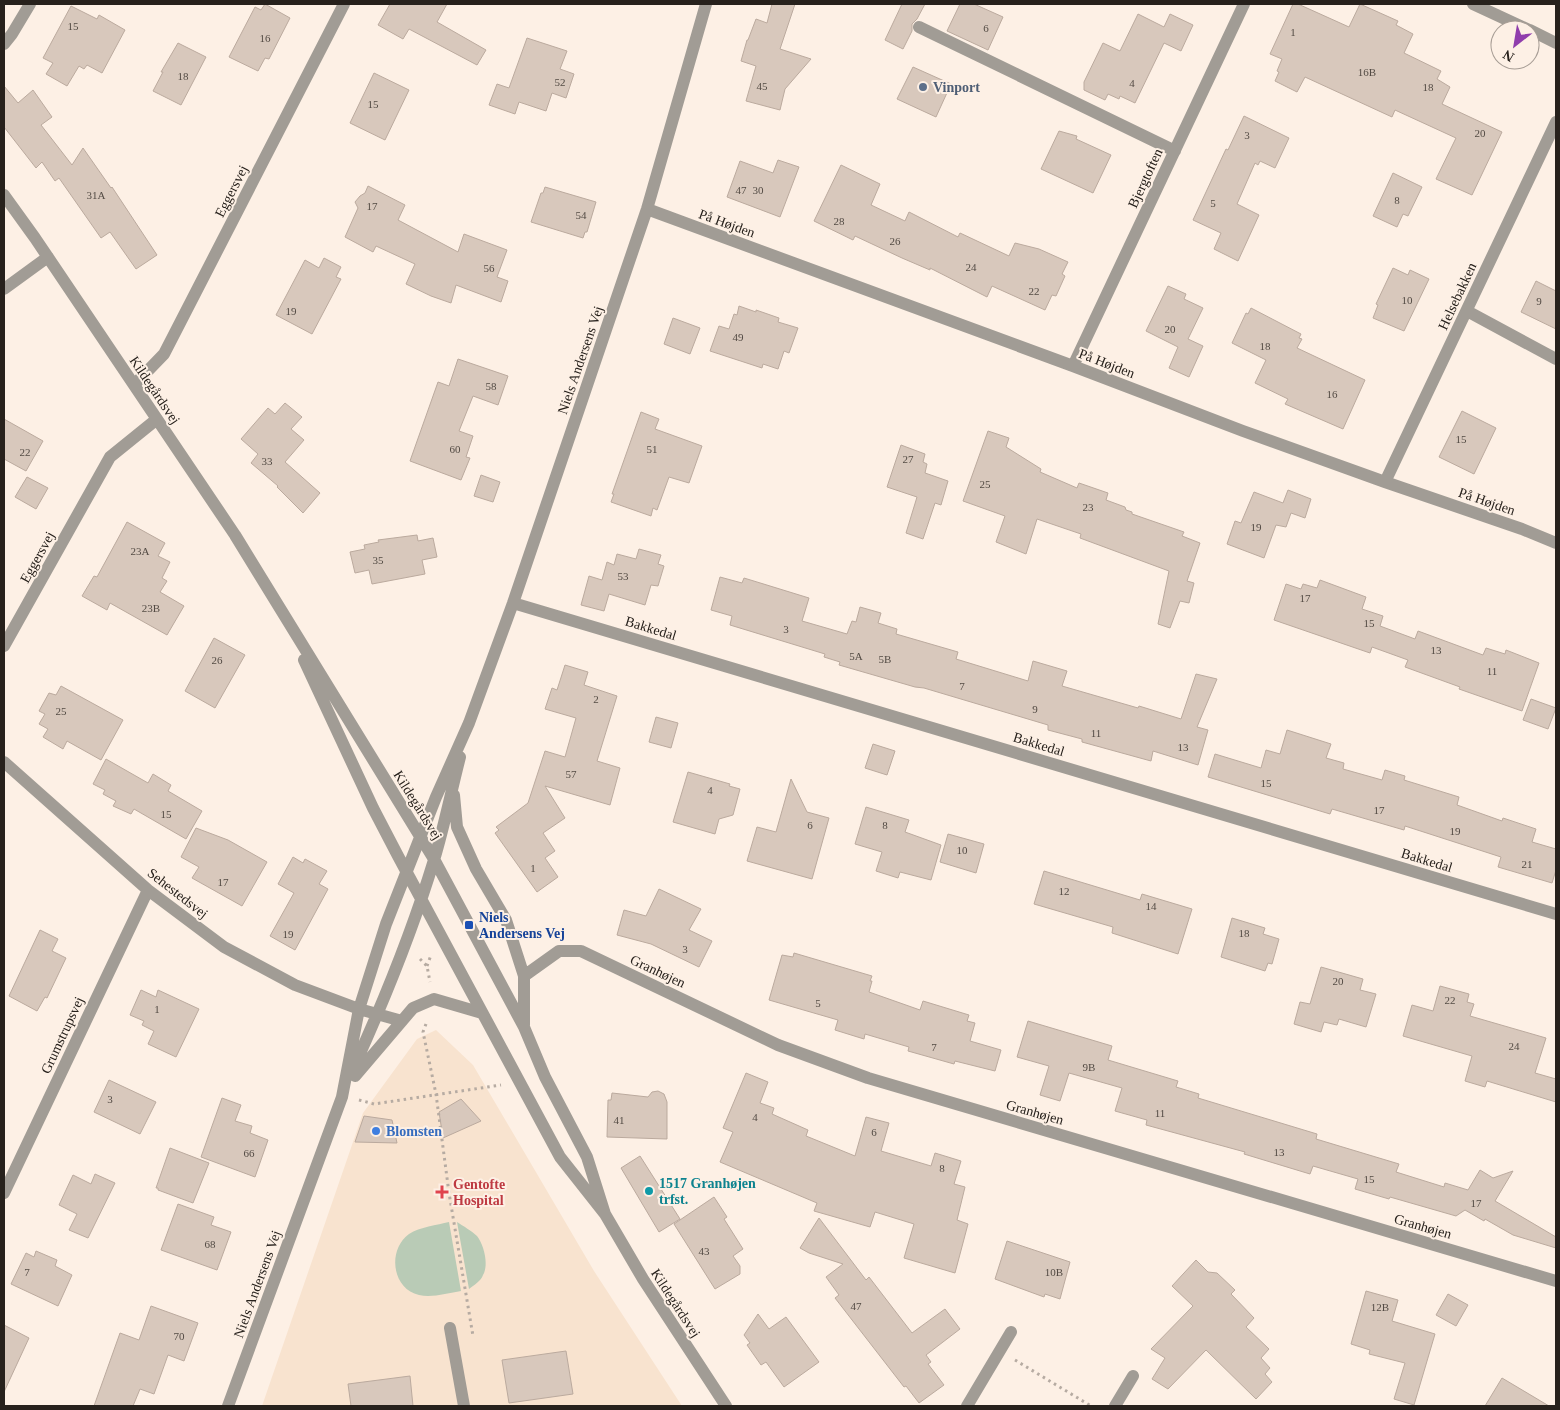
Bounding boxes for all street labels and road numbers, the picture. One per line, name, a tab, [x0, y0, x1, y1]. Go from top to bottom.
street label: Bjergtoften	[1125, 146, 1166, 210]
street label: Eggersvej	[212, 163, 251, 220]
street label: På Højden	[697, 206, 757, 241]
street label: Helsebakken	[1435, 260, 1480, 332]
street label: Niels Andersens Vej	[555, 304, 606, 416]
street label: På Højden	[1077, 346, 1137, 381]
street label: Kildegårdsvej	[126, 354, 183, 427]
street label: På Højden	[1457, 485, 1517, 518]
street label: Eggersvej	[17, 529, 58, 585]
street label: Bakkedal	[623, 614, 678, 643]
street label: Bakkedal	[1011, 730, 1066, 759]
street label: Kildegårdsvej	[390, 768, 445, 843]
street label: Bakkedal	[1399, 846, 1454, 875]
street label: Sehestedsvej	[145, 865, 211, 922]
street label: Granhøjen	[628, 952, 688, 991]
street label: Grumstrupsvej	[38, 994, 87, 1076]
street label: Granhøjen	[1004, 1097, 1065, 1128]
street label: Granhøjen	[1392, 1211, 1453, 1242]
street label: Niels Andersens Vej	[231, 1228, 284, 1340]
street label: Kildegårdsvej	[648, 1266, 703, 1340]

